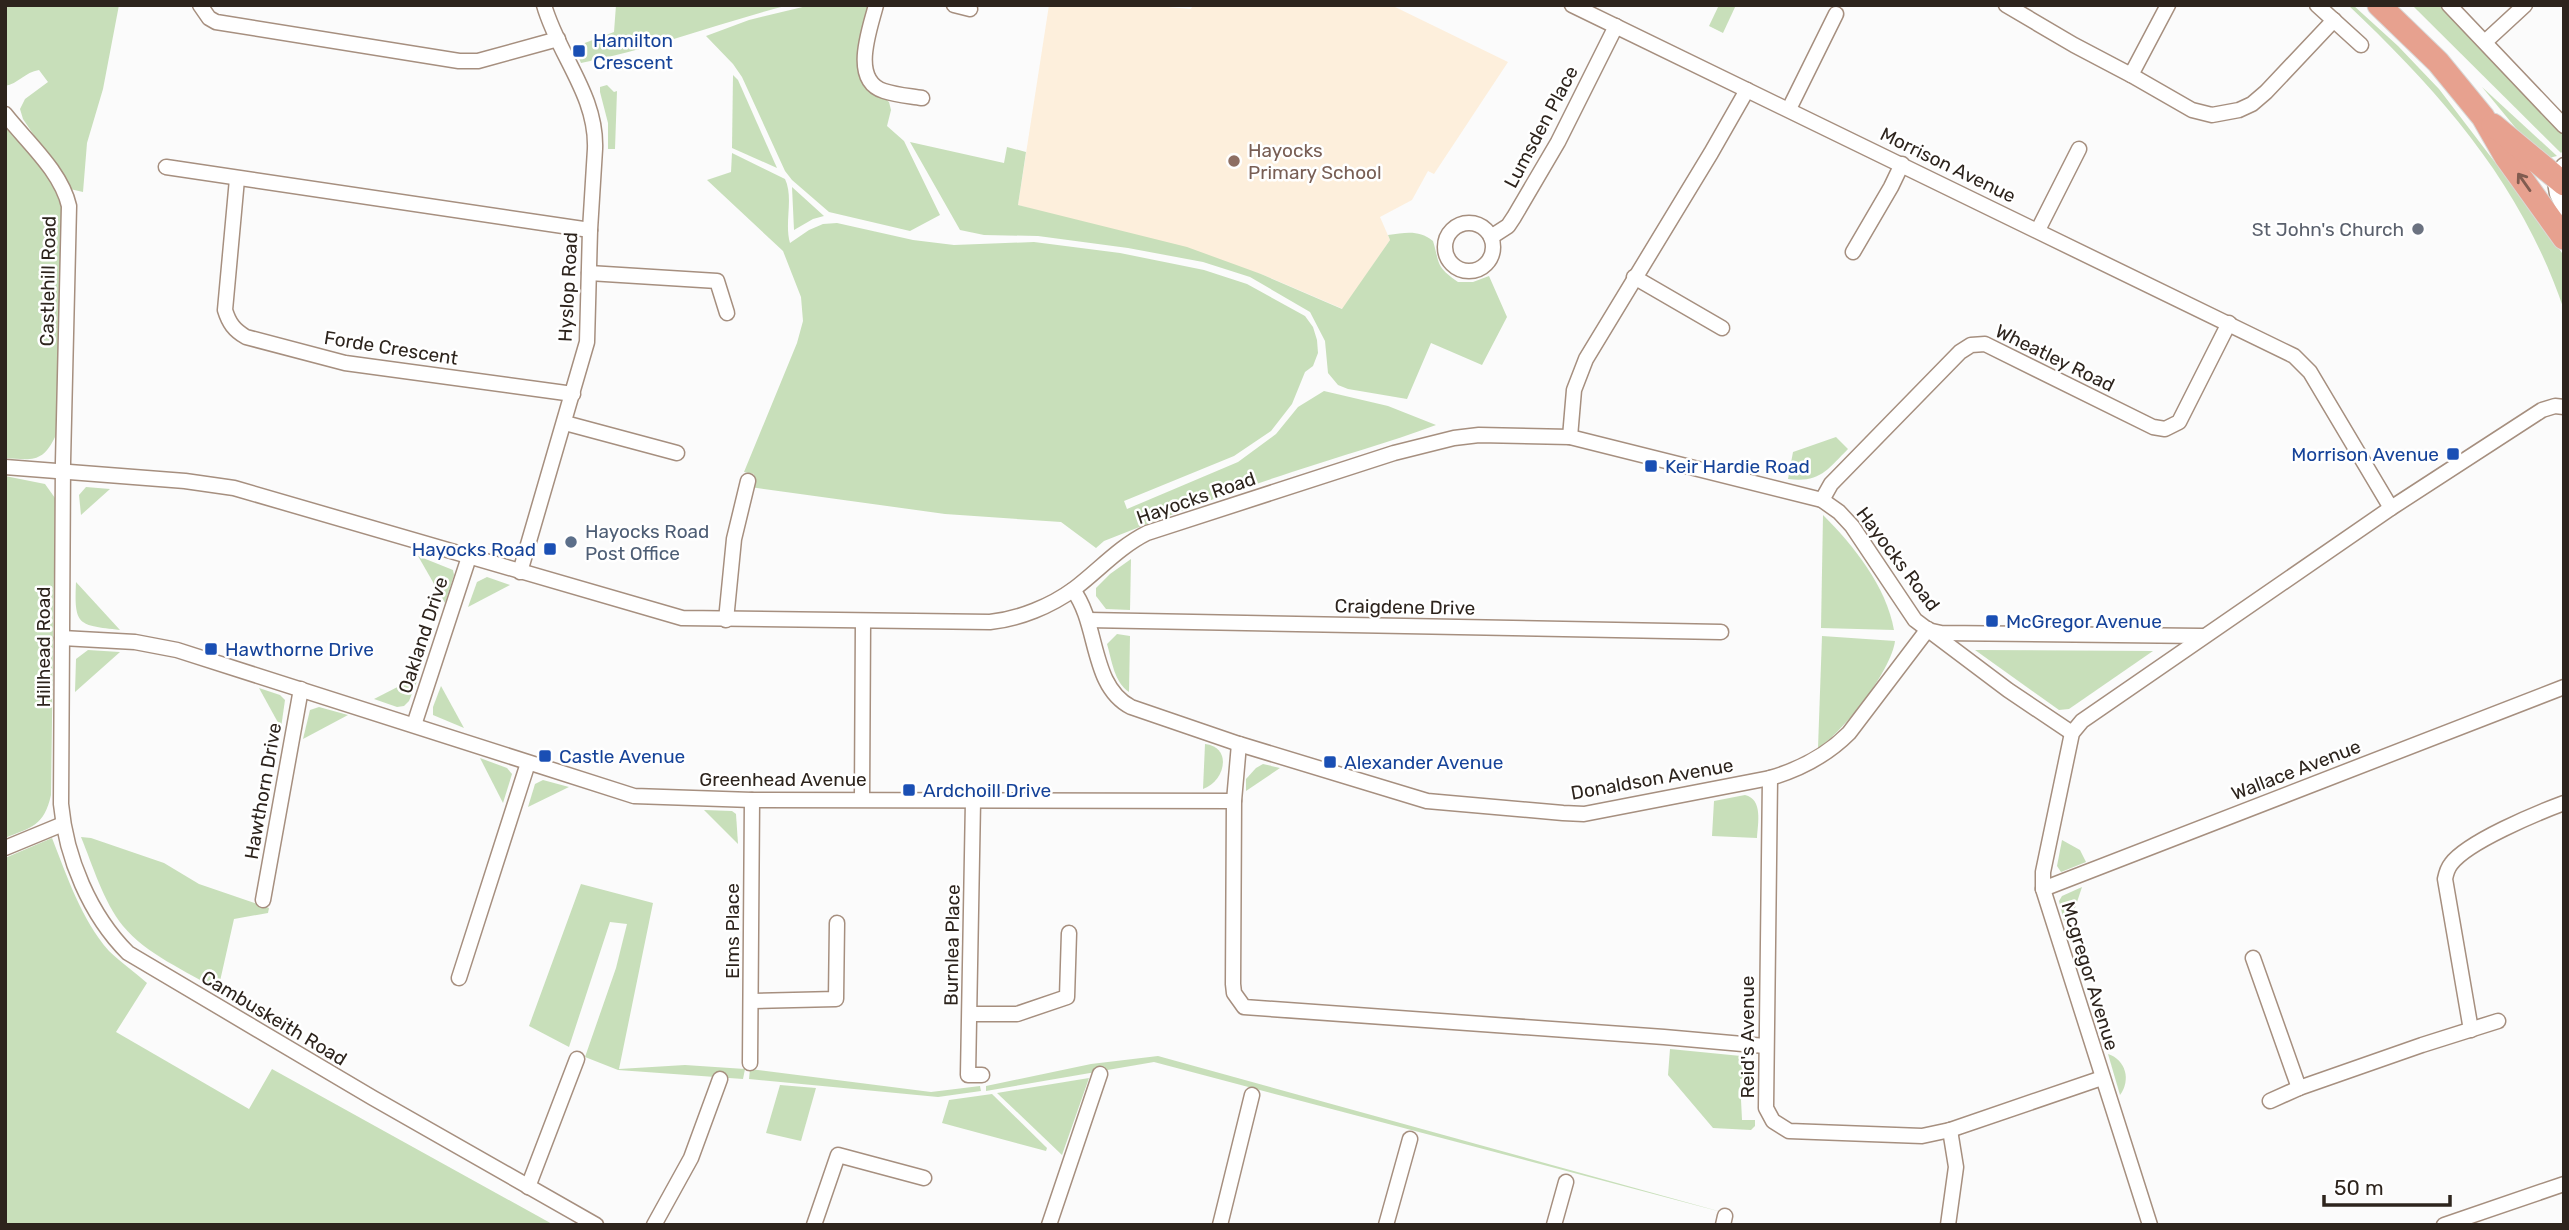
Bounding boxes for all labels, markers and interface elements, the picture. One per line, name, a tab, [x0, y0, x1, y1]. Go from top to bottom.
place label: Hamilton Crescent	[593, 29, 674, 74]
marker: Hamilton Crescent	[571, 43, 587, 59]
street label: Lumsden Place	[1499, 62, 1583, 192]
street label: Morrison Avenue	[1877, 122, 2019, 208]
place label: Hayocks Primary School	[1248, 139, 1382, 184]
marker: Hayocks Primary School	[1226, 153, 1242, 169]
one-way arrow	[2517, 173, 2531, 192]
street label: Castlehill Road	[35, 216, 61, 346]
place label: St John's Church	[2252, 218, 2404, 241]
marker: St John's Church	[2410, 221, 2426, 237]
street label: Hyslop Road	[554, 231, 582, 343]
street label: Wheatley Road	[1992, 319, 2118, 397]
street label: Forde Crescent	[322, 326, 460, 370]
place label: Morrison Avenue	[2291, 443, 2439, 466]
marker: Morrison Avenue	[2445, 446, 2461, 462]
place label: Keir Hardie Road	[1665, 455, 1810, 478]
marker: Keir Hardie Road	[1643, 458, 1659, 474]
street label: Hayocks Road	[1133, 467, 1259, 529]
street label: Hayocks Road	[1851, 502, 1945, 616]
place label: Hayocks Road Post Office	[585, 520, 709, 565]
marker: Hayocks Road Post Office	[563, 534, 579, 550]
place label: Hayocks Road	[412, 538, 536, 561]
marker: Hayocks Road	[542, 541, 558, 557]
street label: Oakland Drive	[393, 574, 453, 696]
street label: Hillhead Road	[32, 586, 55, 708]
street label: Craigdene Drive	[1334, 594, 1476, 620]
place label: McGregor Avenue	[2006, 610, 2162, 633]
marker: McGregor Avenue	[1984, 613, 2000, 629]
place label: Hawthorne Drive	[225, 638, 374, 661]
marker: Hawthorne Drive	[203, 641, 219, 657]
street label: Hawthorn Drive	[240, 721, 286, 861]
street label: Wallace Avenue	[2228, 735, 2364, 805]
place label: Castle Avenue	[559, 745, 685, 768]
marker: Castle Avenue	[537, 748, 553, 764]
place label: Alexander Avenue	[1344, 751, 1503, 774]
street label: Donaldson Avenue	[1569, 753, 1735, 805]
marker: Alexander Avenue	[1322, 754, 1338, 770]
street label: Greenhead Avenue	[699, 768, 867, 791]
place label: Ardchoill Drive	[923, 779, 1051, 802]
marker: Ardchoill Drive	[901, 782, 917, 798]
street label: Elms Place	[721, 883, 744, 979]
street label: Burnlea Place	[939, 884, 965, 1006]
street label: Mcgregor Avenue	[2056, 899, 2124, 1053]
street label: Cambuskeith Road	[197, 965, 351, 1071]
street label: Reid's Avenue	[1736, 976, 1759, 1099]
scale bar	[2324, 1164, 2450, 1208]
text: 50 m	[2334, 1175, 2384, 1200]

